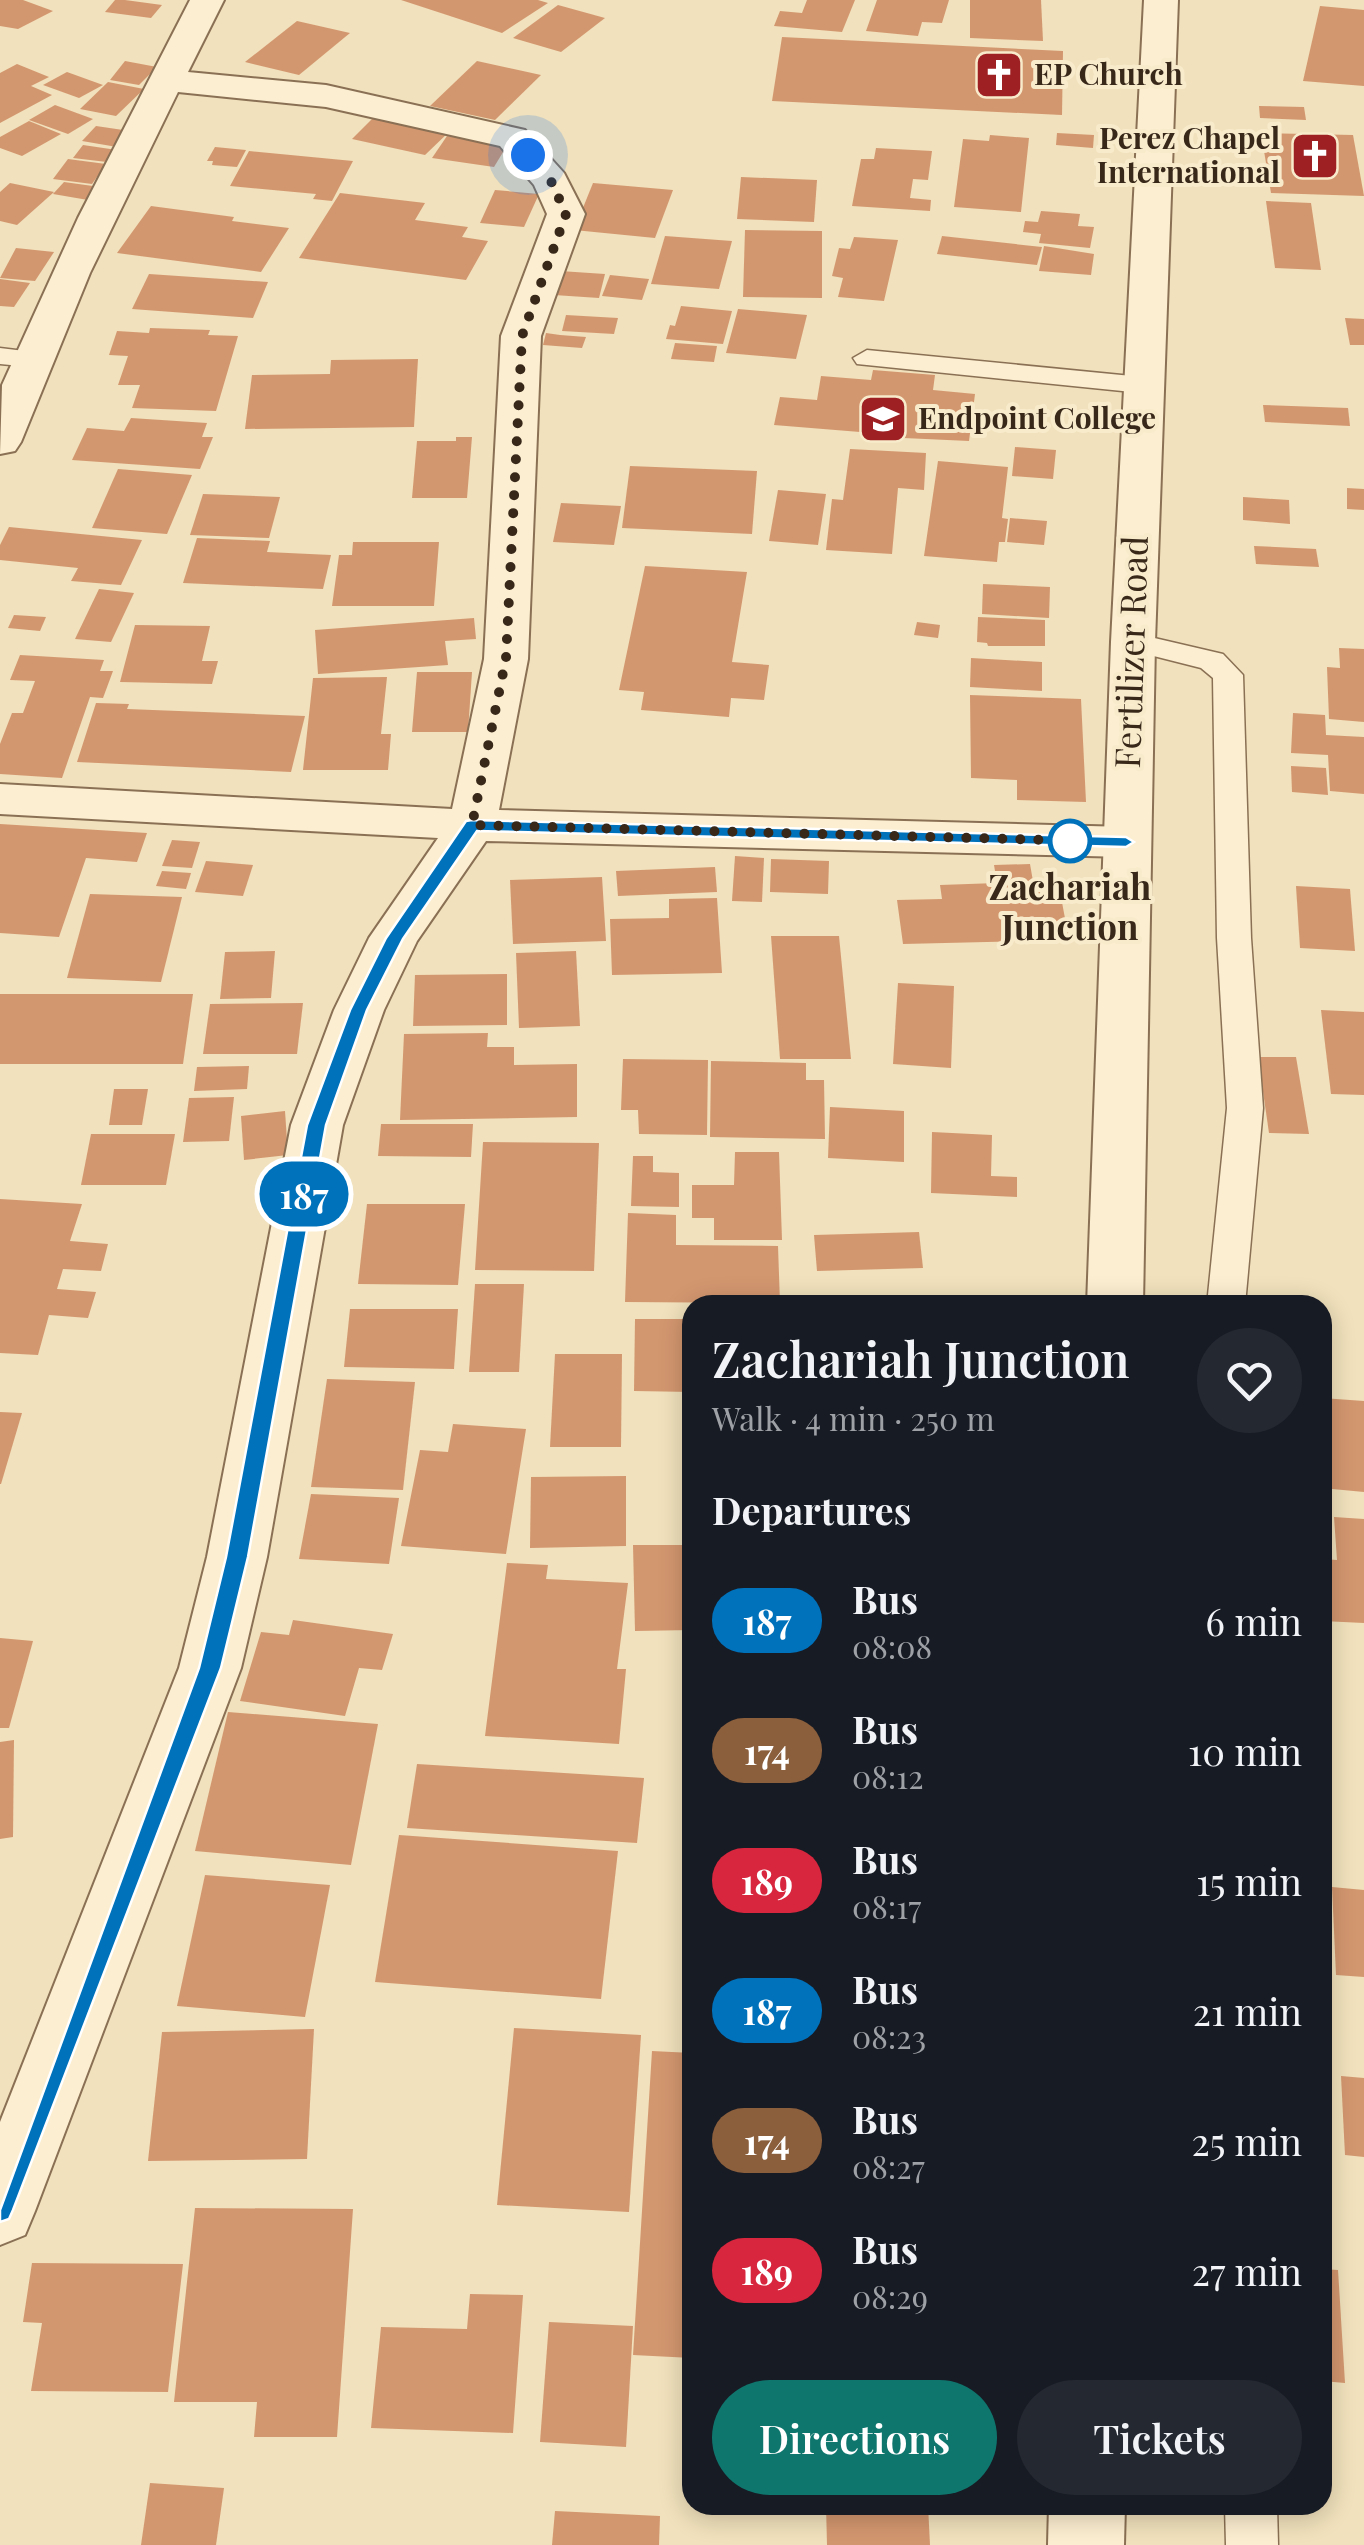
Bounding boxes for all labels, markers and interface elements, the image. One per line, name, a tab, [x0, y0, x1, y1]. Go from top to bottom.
church icon: EP Church	[973, 49, 1025, 101]
place label: EP Church	[1034, 53, 1183, 93]
place label: Perez Chapel International	[1097, 117, 1280, 191]
your location	[503, 130, 553, 180]
church icon: Perez Chapel International	[1289, 130, 1341, 182]
school or university icon: Endpoint College	[857, 393, 909, 445]
place label: Endpoint College	[918, 397, 1156, 437]
street label: Fertilizer Road	[1102, 535, 1157, 769]
marker: Zachariah Junction	[1049, 820, 1091, 862]
place label: Zachariah Junction	[989, 862, 1151, 949]
line badge: 187	[246, 1162, 362, 1226]
text: 187	[280, 1171, 328, 1218]
text: Zachariah Junction	[712, 1326, 1130, 1390]
button: heart	[1197, 1328, 1302, 1433]
text: Walk · 4 min · 250 m	[712, 1396, 995, 1439]
text: Departures	[712, 1484, 911, 1535]
text: Bus	[852, 1573, 918, 1624]
text: 6 min	[1205, 1595, 1302, 1646]
text: 187	[743, 1597, 791, 1644]
text: 08:08	[852, 1624, 932, 1667]
text: Bus	[852, 1703, 918, 1754]
text: 10 min	[1188, 1725, 1302, 1776]
text: 174	[744, 1727, 790, 1774]
text: 08:12	[852, 1754, 924, 1797]
text: Bus	[852, 1833, 918, 1884]
text: 15 min	[1196, 1855, 1302, 1906]
text: 189	[741, 1857, 793, 1904]
text: 08:17	[852, 1884, 921, 1927]
text: Bus	[852, 1963, 918, 2014]
text: 21 min	[1193, 1985, 1302, 2036]
text: 187	[743, 1987, 791, 2034]
text: 08:23	[852, 2014, 926, 2057]
text: Bus	[852, 2093, 918, 2144]
text: 25 min	[1192, 2115, 1302, 2166]
text: 174	[744, 2117, 790, 2164]
text: 08:27	[852, 2144, 925, 2187]
text: Bus	[852, 2223, 918, 2274]
text: 27 min	[1192, 2245, 1302, 2296]
text: 189	[741, 2247, 793, 2294]
text: 08:29	[852, 2274, 928, 2317]
button: Directions	[712, 2380, 997, 2495]
button: Tickets	[1017, 2380, 1302, 2495]

